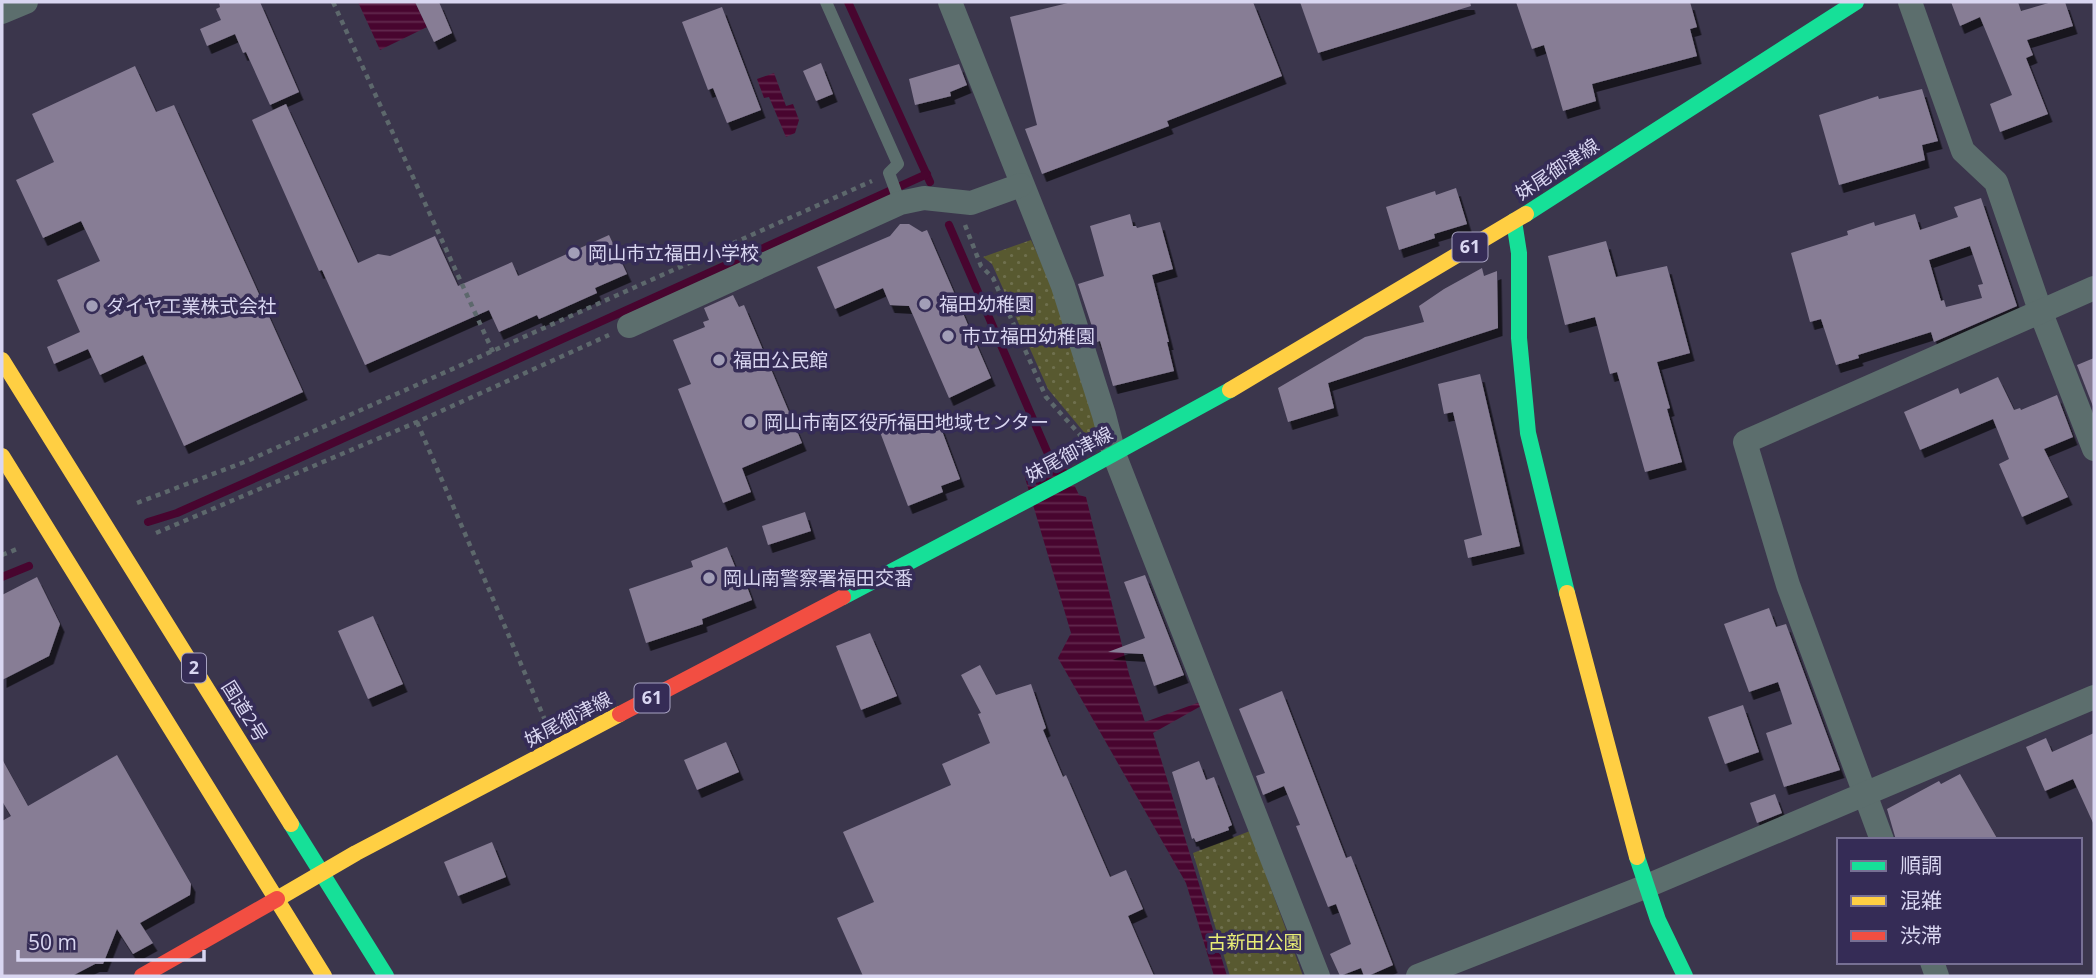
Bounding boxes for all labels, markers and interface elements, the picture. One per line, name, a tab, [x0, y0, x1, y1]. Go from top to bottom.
street label: 妹尾御津線	[1510, 132, 1604, 206]
road number: 61	[1452, 232, 1488, 262]
place label: 岡山市立福田小学校	[588, 240, 759, 266]
marker: 岡山市立福田小学校	[566, 245, 582, 261]
place label: 福田幼稚園	[939, 291, 1034, 317]
place label: ダイヤ工業株式会社	[106, 293, 276, 319]
marker: 福田幼稚園	[917, 296, 933, 312]
marker: ダイヤ工業株式会社	[84, 298, 100, 314]
place label: 市立福田幼稚園	[962, 323, 1095, 349]
marker: 市立福田幼稚園	[940, 328, 956, 344]
place label: 福田公民館	[733, 347, 828, 373]
marker: 福田公民館	[711, 352, 727, 368]
place label: 岡山市南区役所福田地域センター	[764, 409, 1049, 435]
marker: 岡山市南区役所福田地域センター	[742, 414, 758, 430]
street label: 妹尾御津線	[1021, 420, 1117, 488]
place label: 岡山南警察署福田交番	[723, 565, 913, 591]
marker: 岡山南警察署福田交番	[701, 570, 717, 586]
road number: 2	[182, 654, 206, 682]
street label: 国道2号	[216, 675, 274, 747]
road number: 61	[634, 684, 670, 712]
street label: 妹尾御津線	[520, 685, 616, 753]
legend	[1837, 838, 2082, 964]
text: 順調	[1900, 851, 1942, 879]
text: 混雑	[1900, 886, 1942, 914]
scale bar	[18, 918, 203, 962]
text: 渋滞	[1900, 921, 1942, 949]
text: 50 m	[28, 928, 77, 956]
park label: 古新田公園	[1207, 929, 1303, 955]

